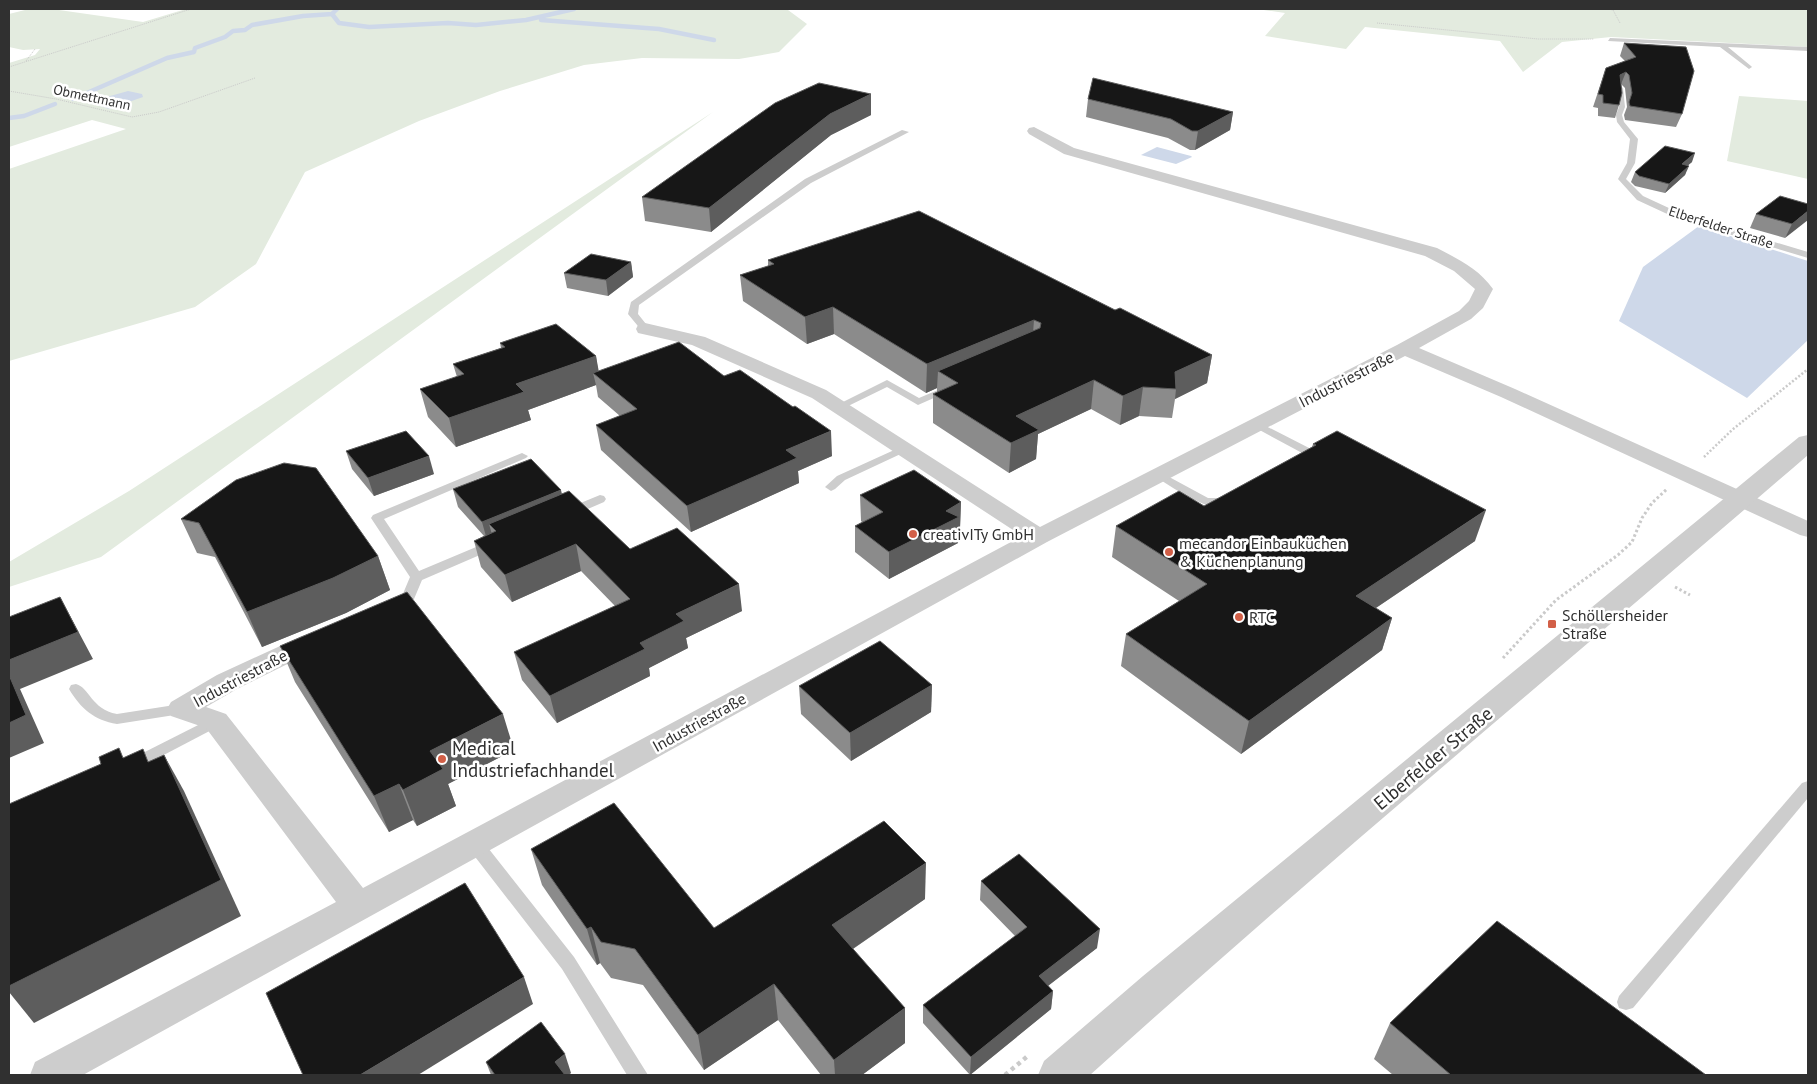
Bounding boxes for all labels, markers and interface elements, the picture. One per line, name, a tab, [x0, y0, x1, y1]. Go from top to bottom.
street label: Obmettmann	[52, 80, 132, 114]
street label: Elberfelder Straße	[1666, 202, 1776, 252]
street label: Industriestraße	[1295, 347, 1397, 411]
place label: creativITy GmbH	[923, 524, 1034, 544]
marker: creativITy GmbH	[907, 528, 919, 540]
place label: mecandor Einbauküchen & Küchenplanung	[1179, 533, 1347, 571]
marker: mecandor Einbauküchen & Küchenplanung	[1163, 546, 1175, 558]
place label: Schöllersheider Straße	[1562, 605, 1669, 643]
place label: RTC	[1249, 607, 1275, 627]
marker: RTC	[1233, 611, 1245, 623]
marker: Schöllersheider Straße	[1546, 618, 1558, 630]
street label: Industriestraße	[189, 645, 291, 711]
street label: Industriestraße	[649, 688, 749, 756]
street label: Elberfelder Straße	[1369, 701, 1497, 815]
place label: Medical Industriefachhandel	[452, 736, 615, 782]
marker: Medical Industriefachhandel	[436, 753, 448, 765]

